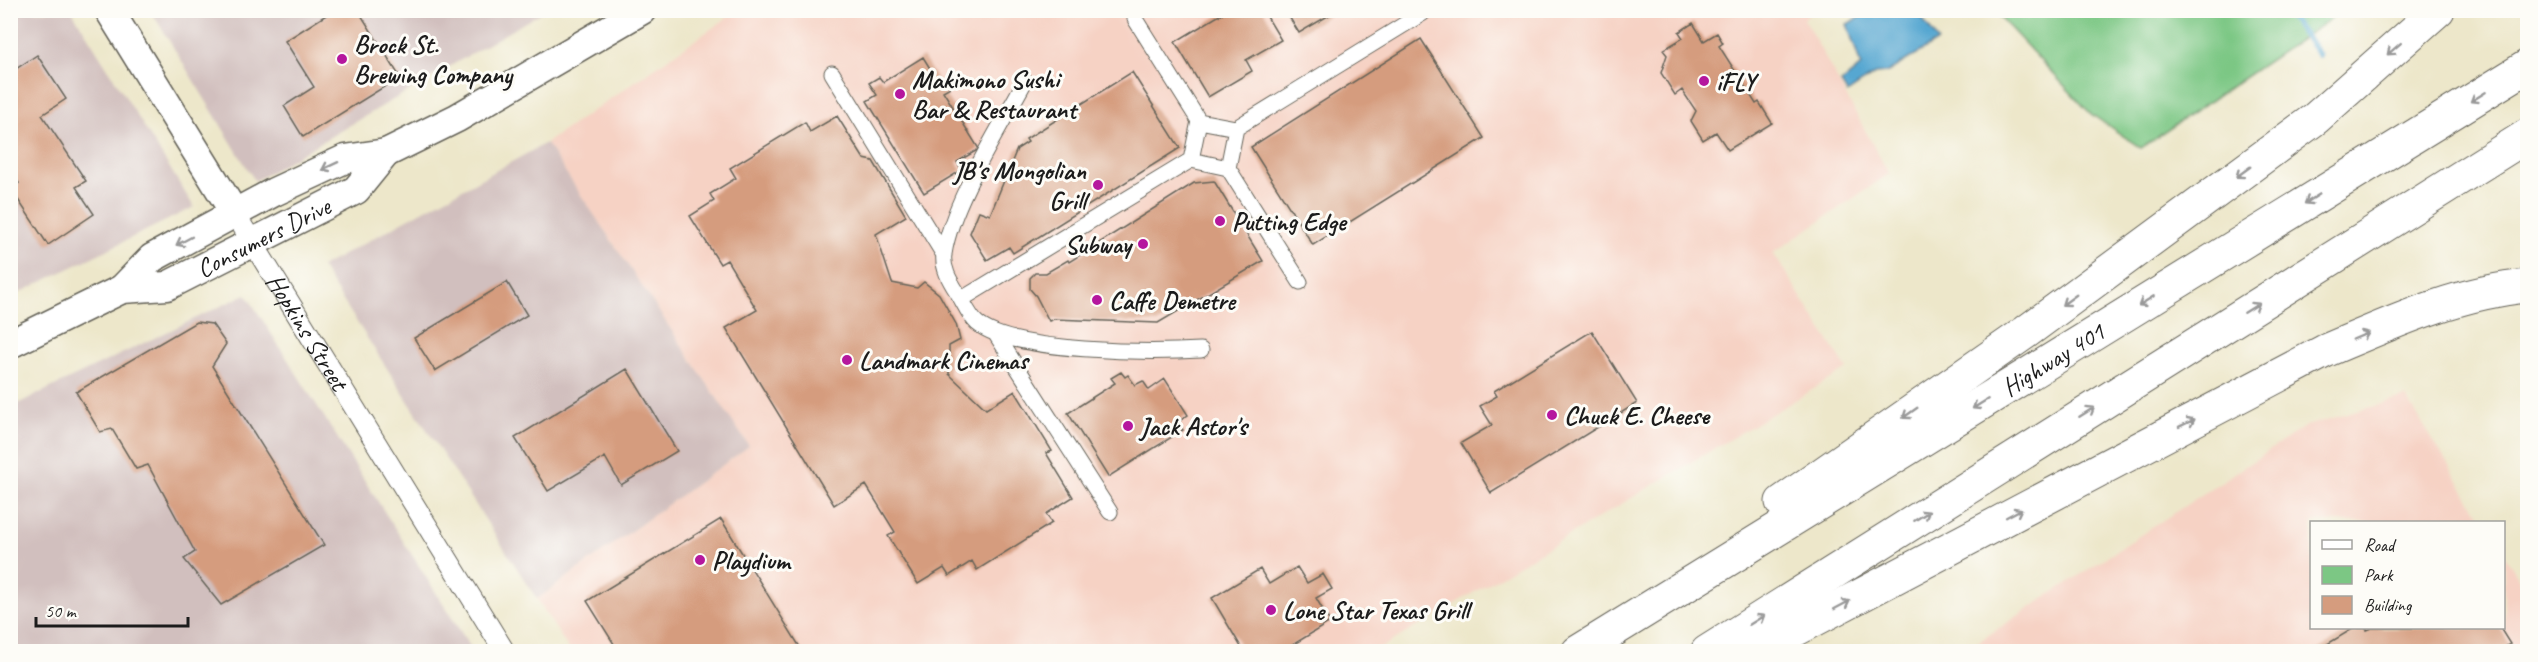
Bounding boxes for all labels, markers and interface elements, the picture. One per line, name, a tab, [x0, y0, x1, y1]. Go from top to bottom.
place label: Brock St. Brewing Company	[354, 28, 514, 91]
one-way arrow	[2387, 42, 2402, 56]
marker: Brock St. Brewing Company	[335, 52, 349, 66]
place label: Makimono Sushi Bar & Restaurant	[912, 63, 1079, 126]
place label: iFLY	[1716, 65, 1759, 98]
marker: iFLY	[1697, 74, 1711, 88]
marker: Makimono Sushi Bar & Restaurant	[893, 87, 907, 101]
one-way arrow	[2470, 91, 2487, 103]
place label: JB's Mongolian Grill	[951, 154, 1091, 217]
one-way arrow	[321, 161, 339, 173]
one-way arrow	[2235, 166, 2251, 178]
marker: JB's Mongolian Grill	[1091, 178, 1105, 192]
street label: Consumers Drive	[191, 189, 337, 285]
one-way arrow	[2304, 194, 2321, 206]
place label: Putting Edge	[1232, 205, 1348, 238]
marker: Putting Edge	[1213, 214, 1227, 228]
place label: Subway	[1065, 228, 1134, 261]
one-way arrow	[175, 236, 193, 247]
marker: Subway	[1136, 237, 1150, 251]
street label: Hopkins Street	[259, 267, 357, 398]
place label: Caffe Demetre	[1109, 284, 1237, 317]
marker: Caffe Demetre	[1090, 293, 1104, 307]
one-way arrow	[2061, 293, 2077, 306]
one-way arrow	[2138, 296, 2155, 308]
one-way arrow	[2243, 302, 2260, 314]
street label: Highway 401	[1996, 315, 2112, 404]
one-way arrow	[2351, 330, 2370, 341]
place label: Landmark Cinemas	[859, 344, 1030, 377]
marker: Landmark Cinemas	[840, 353, 854, 367]
one-way arrow	[1972, 398, 1989, 410]
place label: Chuck E. Cheese	[1564, 399, 1711, 432]
one-way arrow	[2078, 406, 2095, 418]
one-way arrow	[1902, 407, 1918, 419]
marker: Chuck E. Cheese	[1545, 408, 1559, 422]
place label: Jack Astor's	[1138, 410, 1250, 443]
one-way arrow	[2178, 417, 2195, 429]
marker: Jack Astor's	[1121, 419, 1135, 433]
one-way arrow	[2005, 507, 2022, 519]
one-way arrow	[1913, 510, 1930, 522]
legend	[2310, 521, 2505, 629]
text: Road	[2364, 534, 2397, 556]
place label: Playdium	[712, 544, 792, 577]
marker: Playdium	[693, 553, 707, 567]
text: Park	[2364, 564, 2394, 586]
scale bar	[36, 590, 188, 628]
place label: Lone Star Texas Grill	[1283, 594, 1473, 627]
text: Building	[2364, 594, 2413, 616]
one-way arrow	[1833, 599, 1850, 611]
text: 50 m	[45, 600, 78, 622]
marker: Lone Star Texas Grill	[1264, 603, 1278, 617]
one-way arrow	[1748, 614, 1765, 626]

